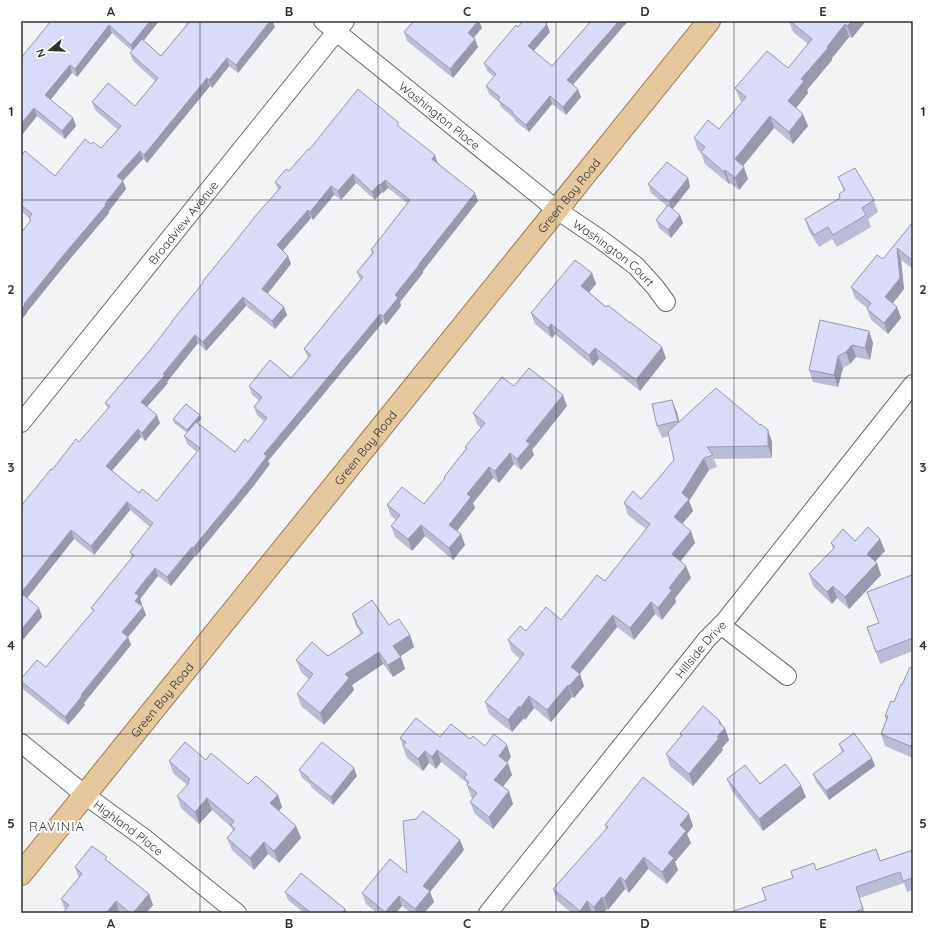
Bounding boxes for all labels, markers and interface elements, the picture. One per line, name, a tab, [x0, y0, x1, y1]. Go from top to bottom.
text: A	[107, 3, 116, 19]
text: B	[285, 3, 293, 19]
text: C	[463, 3, 471, 19]
text: D	[640, 3, 650, 19]
text: E	[819, 3, 827, 19]
north arrow	[30, 30, 70, 70]
text: N	[33, 47, 48, 59]
street label: Washington Place	[396, 78, 483, 153]
text: 1	[8, 103, 14, 119]
text: 1	[920, 103, 926, 119]
street label: Green Bay Road	[534, 155, 603, 236]
street label: Broadview Avenue	[145, 177, 221, 267]
street label: Washington Court	[570, 216, 658, 289]
text: 2	[7, 281, 15, 297]
text: 2	[919, 281, 927, 297]
street label: Green Bay Road	[330, 407, 400, 488]
text: 3	[8, 459, 15, 475]
text: 3	[920, 459, 927, 475]
street label: Hillside Drive	[672, 617, 729, 681]
text: 4	[7, 637, 15, 653]
text: 4	[919, 637, 927, 653]
street label: Green Bay Road	[127, 659, 196, 740]
street label: Highland Place	[91, 797, 167, 859]
text: 5	[7, 815, 15, 831]
text: 5	[919, 815, 927, 831]
district label: RAVINIA	[29, 818, 85, 834]
text: A	[107, 915, 116, 931]
text: B	[285, 915, 293, 931]
text: C	[463, 915, 471, 931]
text: D	[640, 915, 650, 931]
text: E	[819, 915, 827, 931]

